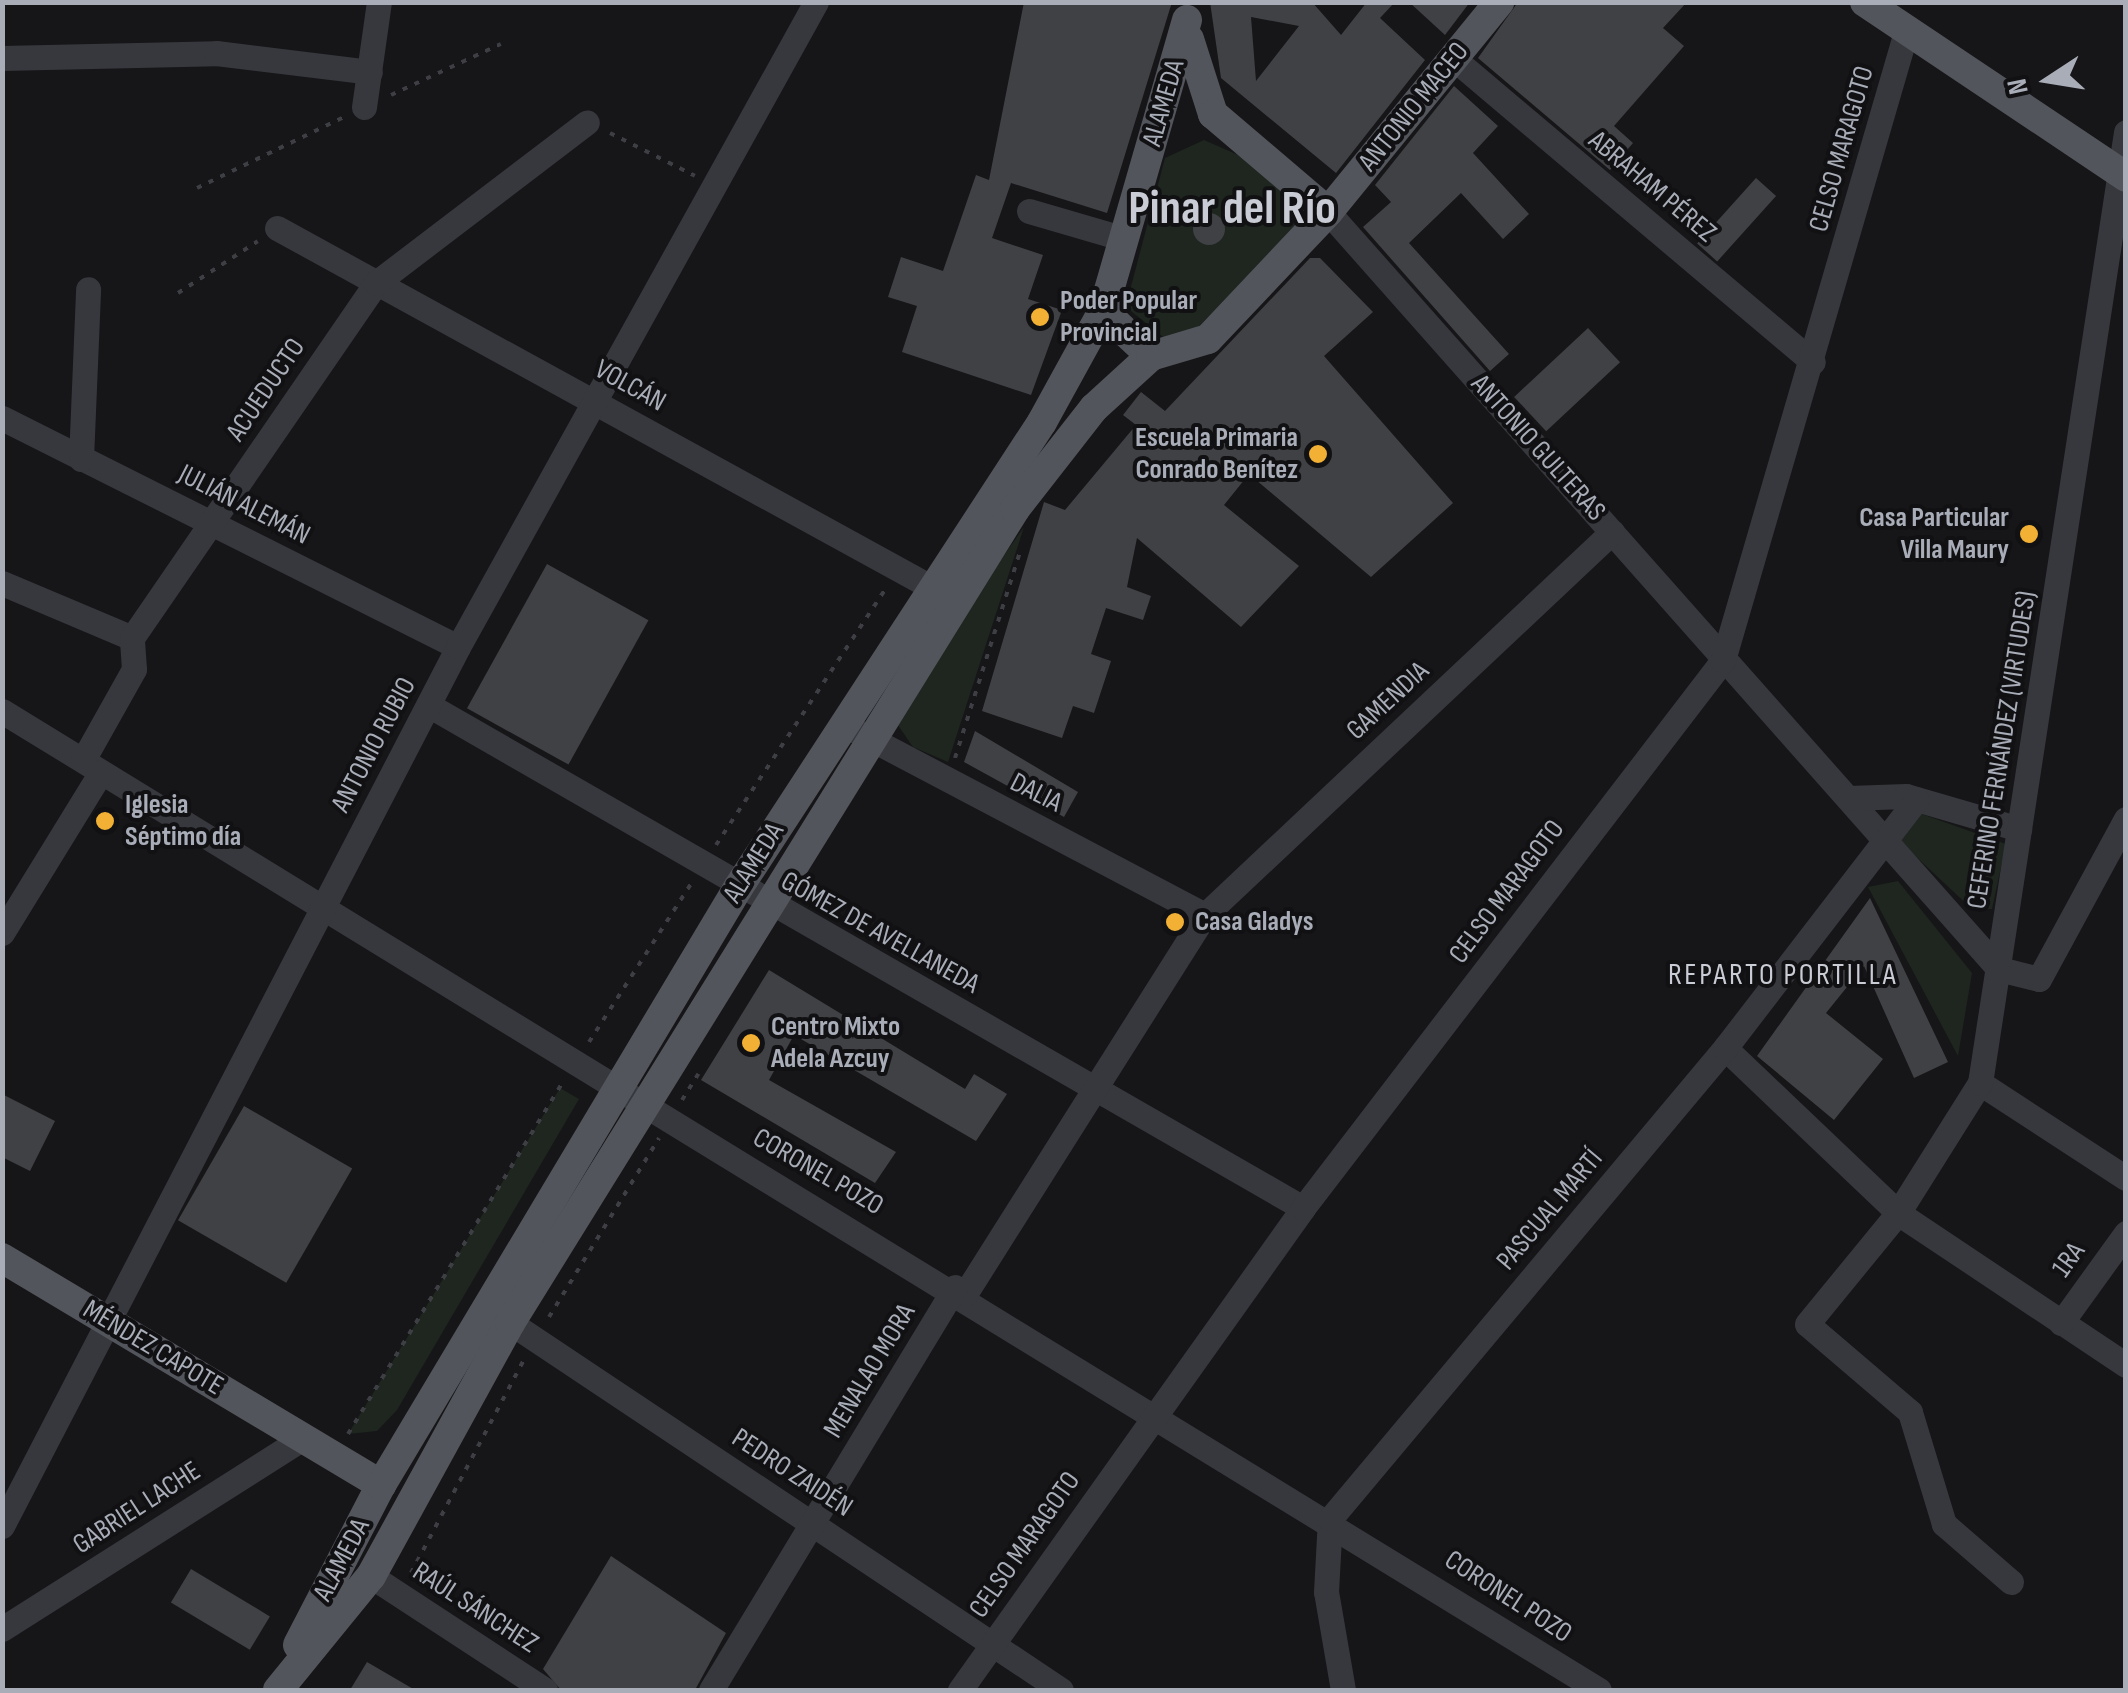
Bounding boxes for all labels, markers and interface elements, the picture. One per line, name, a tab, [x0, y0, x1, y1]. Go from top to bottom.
north arrow	[1998, 30, 2098, 130]
street label: ANTONIO MACEO	[1352, 36, 1476, 178]
street label: ALAMEDA	[1136, 56, 1192, 150]
street label: CELSO MARAGOTO	[1802, 62, 1882, 236]
text: N	[2000, 76, 2036, 97]
street label: ABRAHAM PÉREZ	[1581, 124, 1723, 250]
district label: Pinar del Río	[1128, 180, 1336, 238]
place label: Poder Popular Provincial	[1060, 284, 1197, 350]
marker: Poder Popular Provincial	[1029, 306, 1051, 328]
street label: ACUEDUCTO	[220, 332, 312, 448]
street label: VOLCÁN	[589, 353, 671, 419]
street label: ANTONIO GULTERAS	[1464, 368, 1612, 528]
place label: Escuela Primaria Conrado Benítez	[1135, 421, 1298, 487]
marker: Escuela Primaria Conrado Benítez	[1307, 443, 1329, 465]
street label: JULIÁN ALEMÁN	[173, 458, 315, 552]
place label: Casa Particular Villa Maury	[1859, 501, 2009, 567]
marker: Casa Particular Villa Maury	[2018, 523, 2040, 545]
street label: CEFERINO FERNÁNDEZ (VIRTUDES)	[1960, 589, 2044, 911]
street label: GAMENDIA	[1340, 655, 1436, 747]
street label: ANTONIO RUBIO	[324, 672, 424, 818]
street label: DALIA	[1005, 766, 1067, 820]
place label: Iglesia Séptimo día	[125, 788, 241, 854]
marker: Iglesia Séptimo día	[94, 810, 116, 832]
street label: CELSO MARAGOTO	[1442, 814, 1572, 970]
street label: ALAMEDA	[716, 817, 792, 909]
street label: GÓMEZ DE AVELLANEDA	[775, 865, 985, 1001]
place label: Casa Gladys	[1195, 905, 1314, 939]
marker: Casa Gladys	[1164, 911, 1186, 933]
district label: REPARTO PORTILLA	[1668, 957, 1898, 993]
place label: Centro Mixto Adela Azcuy	[771, 1010, 900, 1076]
marker: Centro Mixto Adela Azcuy	[740, 1032, 762, 1054]
street label: CORONEL POZO	[747, 1121, 889, 1223]
street label: PASCUAL MARTÍ	[1490, 1143, 1610, 1277]
street label: 1RA	[2045, 1236, 2093, 1284]
street label: MÉNDEZ CAPOTE	[77, 1293, 229, 1403]
street label: MENALAO MORA	[817, 1298, 923, 1444]
street label: PEDRO ZAIDÉN	[725, 1422, 859, 1524]
street label: GABRIEL LACHE	[67, 1454, 207, 1562]
street label: CELSO MARAGOTO	[962, 1465, 1088, 1625]
street label: ALAMEDA	[306, 1513, 378, 1607]
street label: CORONEL POZO	[1438, 1543, 1578, 1651]
street label: RAÚL SÁNCHEZ	[406, 1555, 544, 1661]

